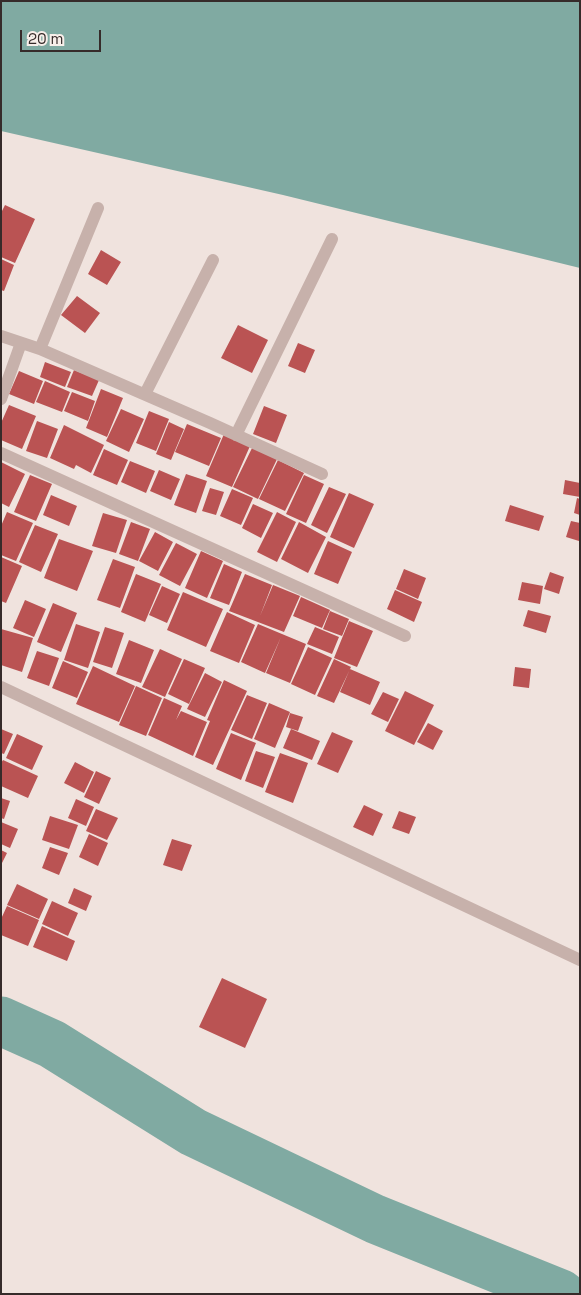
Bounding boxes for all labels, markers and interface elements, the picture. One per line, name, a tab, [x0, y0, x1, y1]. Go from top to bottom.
scale bar	[22, 20, 104, 52]
text: 20 m	[28, 29, 63, 48]

